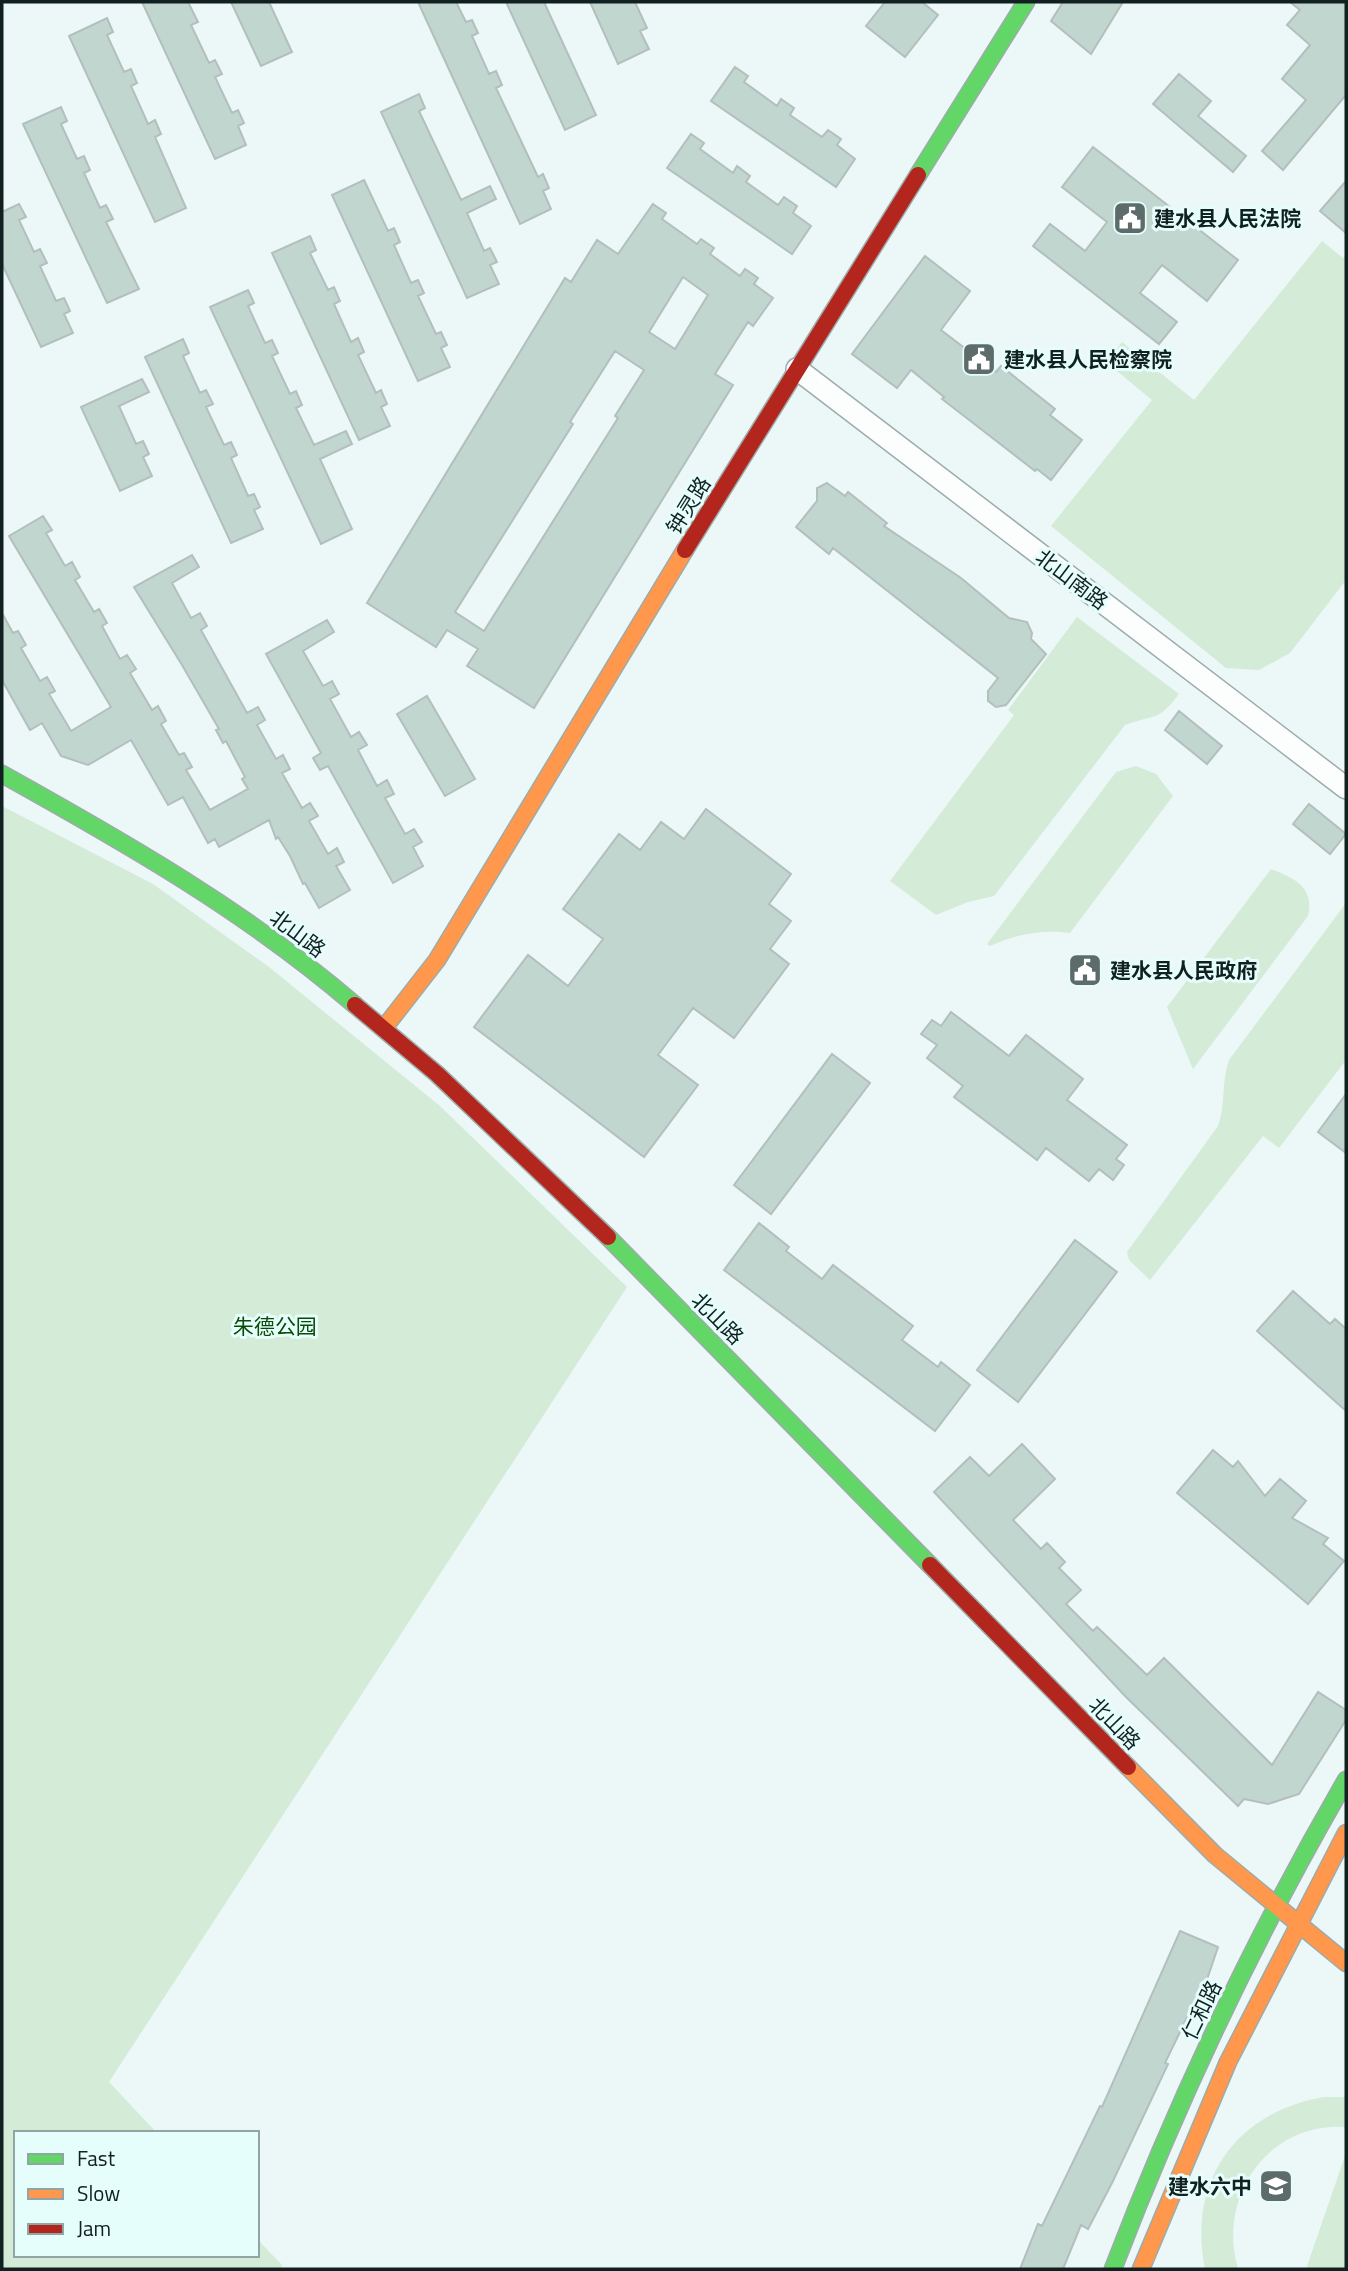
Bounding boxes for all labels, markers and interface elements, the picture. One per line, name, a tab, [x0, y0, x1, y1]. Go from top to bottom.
public building icon: 建水县人民法院	[1111, 199, 1149, 237]
place label: 建水县人民法院	[1154, 202, 1301, 234]
public building icon: 建水县人民检察院	[960, 340, 998, 378]
place label: 建水县人民检察院	[1004, 343, 1172, 375]
street label: 钟灵路	[658, 470, 718, 540]
street label: 北山南路	[1029, 541, 1115, 617]
street label: 北山路	[263, 901, 333, 965]
public building icon: 建水县人民政府	[1066, 951, 1104, 989]
place label: 建水县人民政府	[1110, 954, 1257, 986]
street label: 北山路	[684, 1284, 752, 1352]
park label: 朱德公园	[233, 1310, 317, 1342]
street label: 北山路	[1082, 1689, 1148, 1757]
street label: 仁和路	[1173, 1975, 1229, 2045]
legend	[14, 2131, 259, 2257]
text: Fast	[77, 2142, 116, 2174]
school or university icon: 建水六中	[1257, 2167, 1295, 2205]
place label: 建水六中	[1168, 2170, 1252, 2202]
text: Slow	[77, 2177, 120, 2209]
text: Jam	[77, 2212, 111, 2244]

